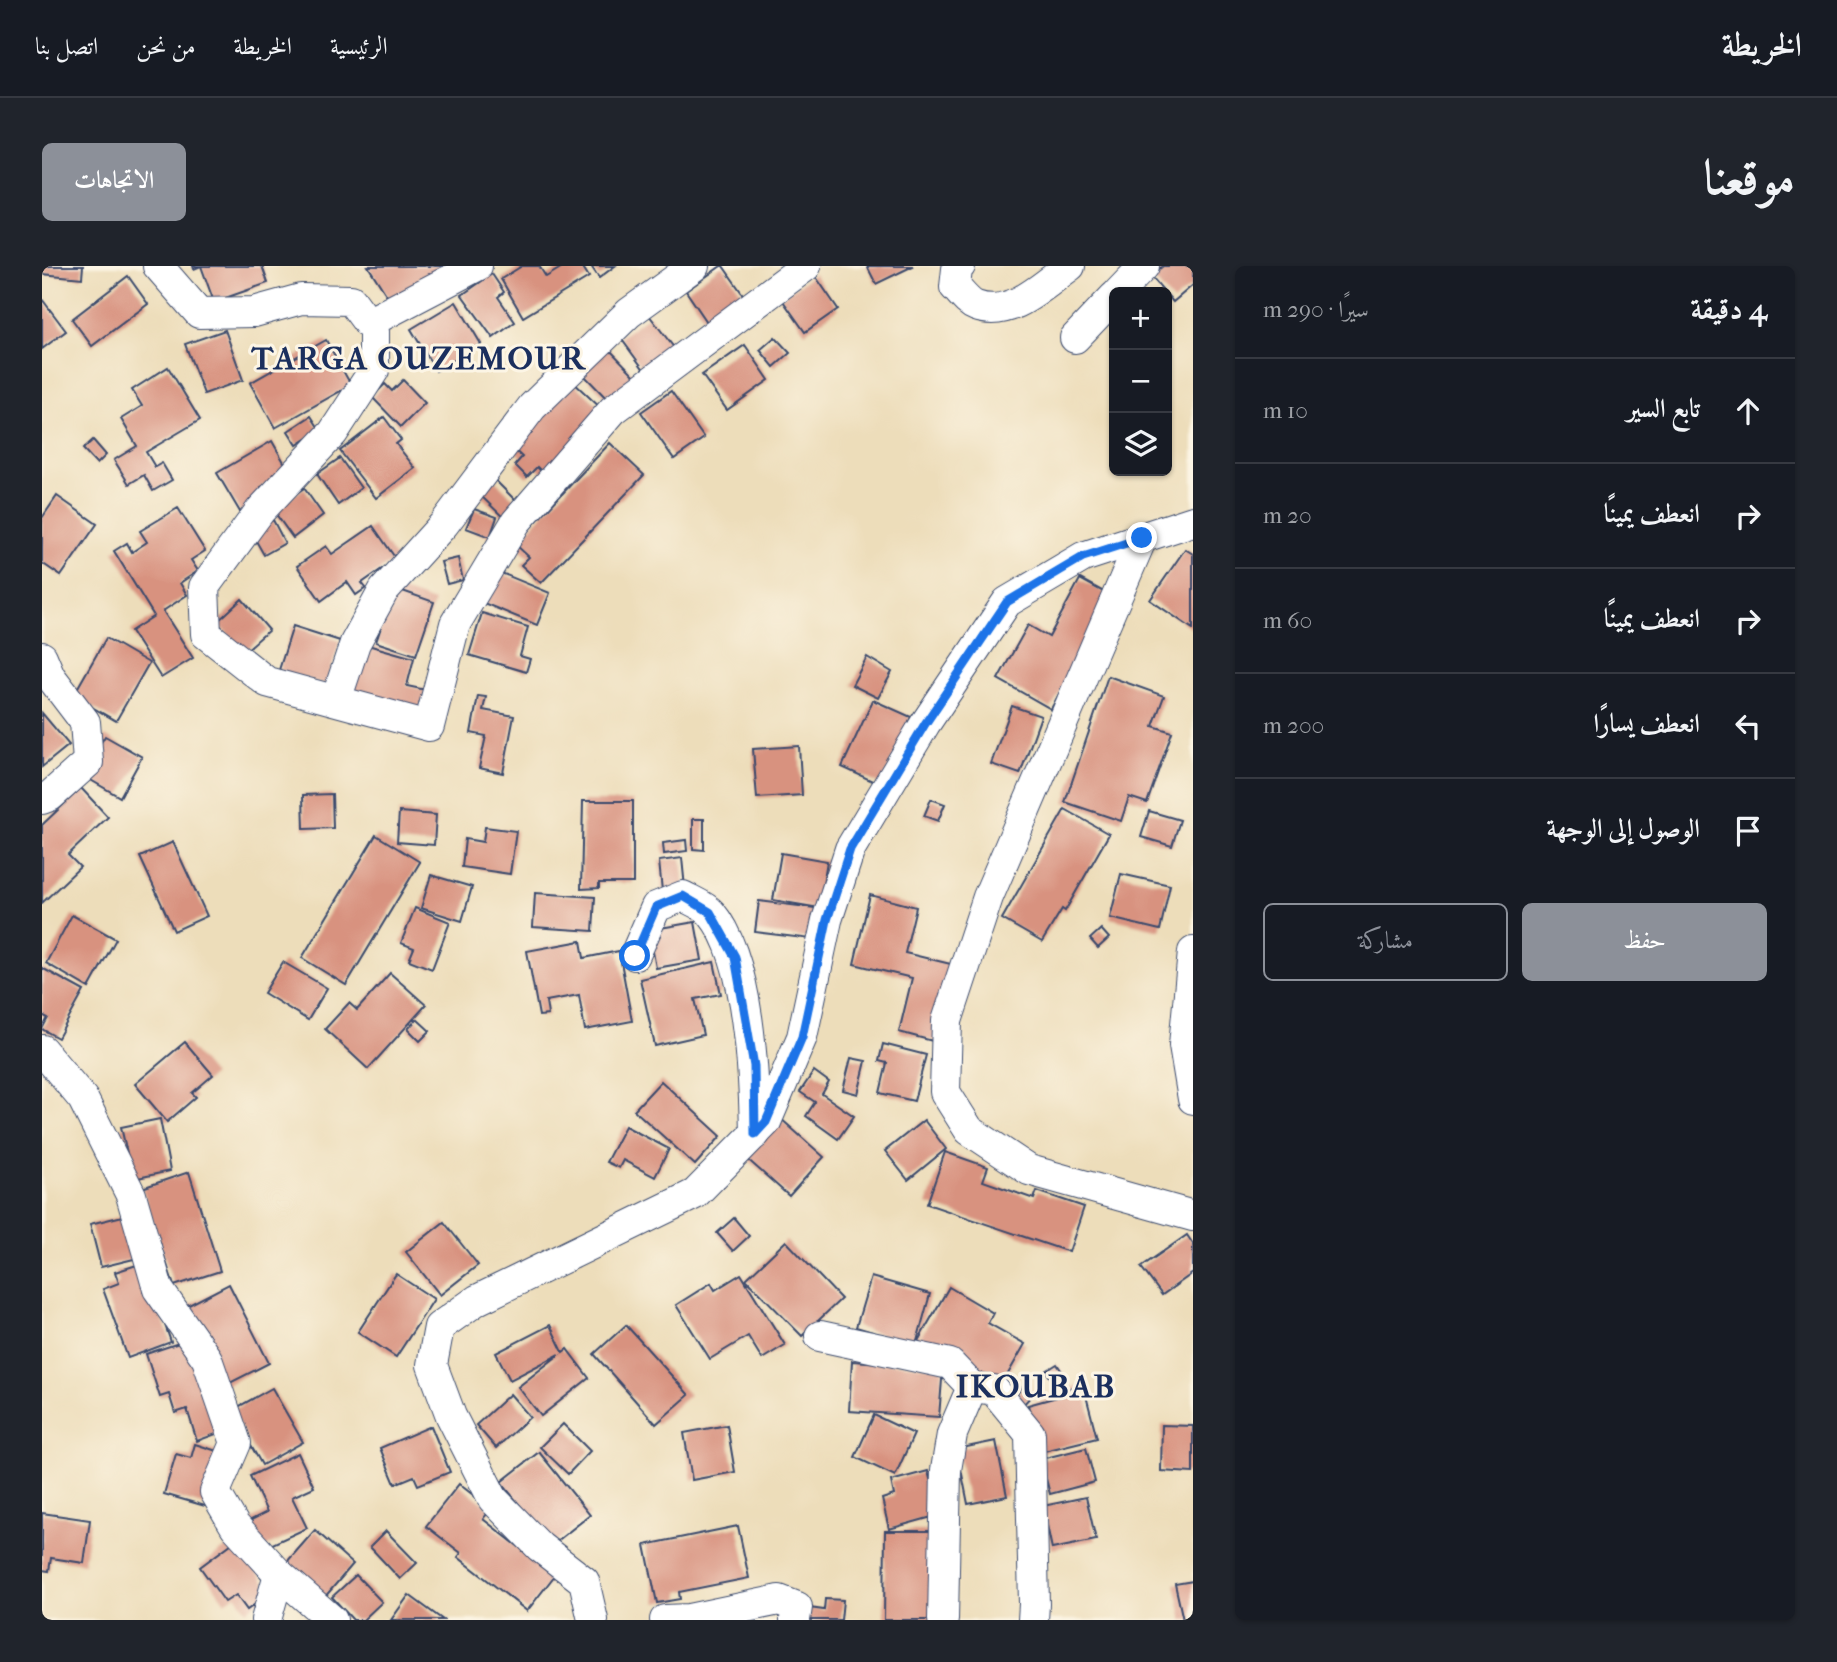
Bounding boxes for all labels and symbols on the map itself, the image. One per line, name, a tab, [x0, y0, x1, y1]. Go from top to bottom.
district label: TARGA OUZEMOUR	[251, 340, 587, 377]
route end	[1126, 522, 1157, 553]
route start	[619, 940, 650, 971]
district label: IKOUBAB	[956, 1368, 1116, 1405]

